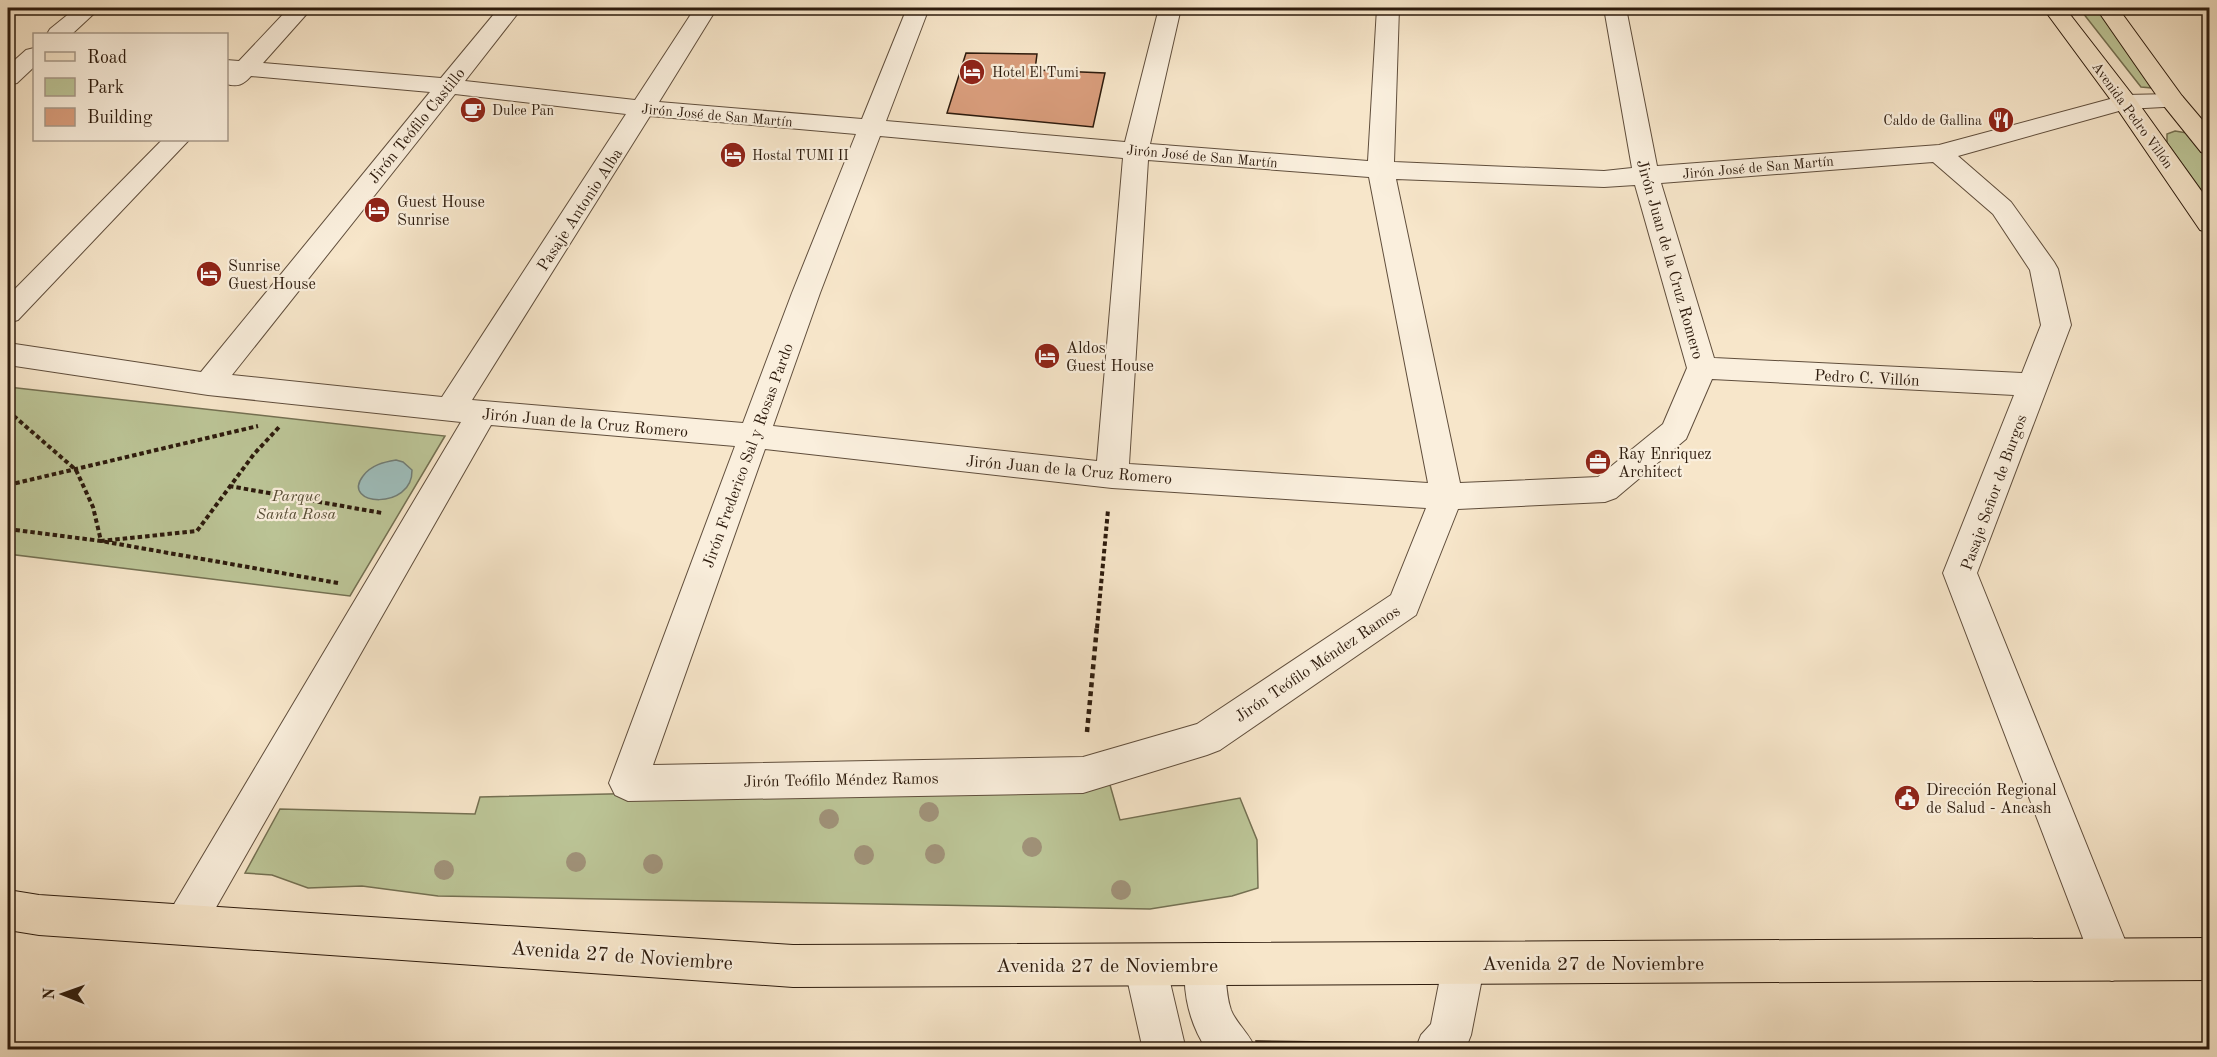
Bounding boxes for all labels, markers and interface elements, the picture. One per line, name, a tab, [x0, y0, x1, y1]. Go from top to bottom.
legend	[33, 33, 228, 141]
text: Road	[87, 49, 127, 67]
hotel icon: Hotel El Tumi	[957, 57, 987, 87]
street label: Avenida Pedro Villón	[2089, 60, 2176, 172]
street label: Jirón Teófilo Castillo	[366, 65, 469, 187]
place label: Hotel El Tumi	[992, 66, 1079, 80]
text: Park	[87, 79, 124, 97]
cafe icon: Dulce Pan	[458, 95, 488, 125]
street label: Jirón José de San Martín	[641, 102, 794, 130]
place label: Dulce Pan	[492, 104, 554, 118]
restaurant icon: Caldo de Gallina	[1986, 105, 2016, 135]
text: Building	[87, 109, 153, 127]
place label: Caldo de Gallina	[1883, 114, 1982, 128]
hotel icon: Hostal TUMI II	[718, 140, 748, 170]
street label: Jirón José de San Martín	[1126, 143, 1279, 171]
street label: Pasaje Antonio Alba	[535, 146, 626, 274]
place label: Hostal TUMI II	[752, 149, 849, 163]
street label: Jirón José de San Martín	[1682, 154, 1835, 182]
street label: Jirón Juan de la Cruz Romero	[1633, 158, 1705, 361]
hotel icon: Guest House Sunrise	[362, 195, 392, 225]
place label: Guest House Sunrise	[397, 195, 485, 229]
hotel icon: Sunrise Guest House	[194, 259, 224, 289]
place label: Sunrise Guest House	[228, 259, 316, 293]
street label: Jirón Frederico Sal y Rosas Pardo	[701, 341, 797, 570]
hotel icon: Aldos Guest House	[1032, 341, 1062, 371]
place label: Aldos Guest House	[1066, 341, 1154, 375]
street label: Pedro C. Villón	[1814, 368, 1920, 390]
street label: Jirón Juan de la Cruz Romero	[481, 407, 689, 441]
street label: Pasaje Señor de Burgos	[1959, 413, 2031, 573]
office icon: Ray Enriquez Architect	[1583, 447, 1613, 477]
place label: Ray Enriquez Architect	[1618, 447, 1712, 481]
street label: Jirón Juan de la Cruz Romero	[965, 454, 1173, 488]
park label: Parque Santa Rosa	[256, 489, 336, 523]
street label: Jirón Teófilo Méndez Ramos	[1233, 603, 1403, 726]
street label: Jirón Teófilo Méndez Ramos	[743, 771, 939, 791]
public building icon: Dirección Regional de Salud - Ancash	[1892, 783, 1922, 813]
place label: Dirección Regional de Salud - Ancash	[1926, 783, 2057, 817]
street label: Avenida 27 de Noviembre	[510, 939, 733, 975]
street label: Avenida 27 de Noviembre	[1482, 955, 1704, 975]
street label: Avenida 27 de Noviembre	[996, 957, 1218, 977]
north arrow	[33, 964, 93, 1024]
text: N	[42, 987, 58, 1000]

